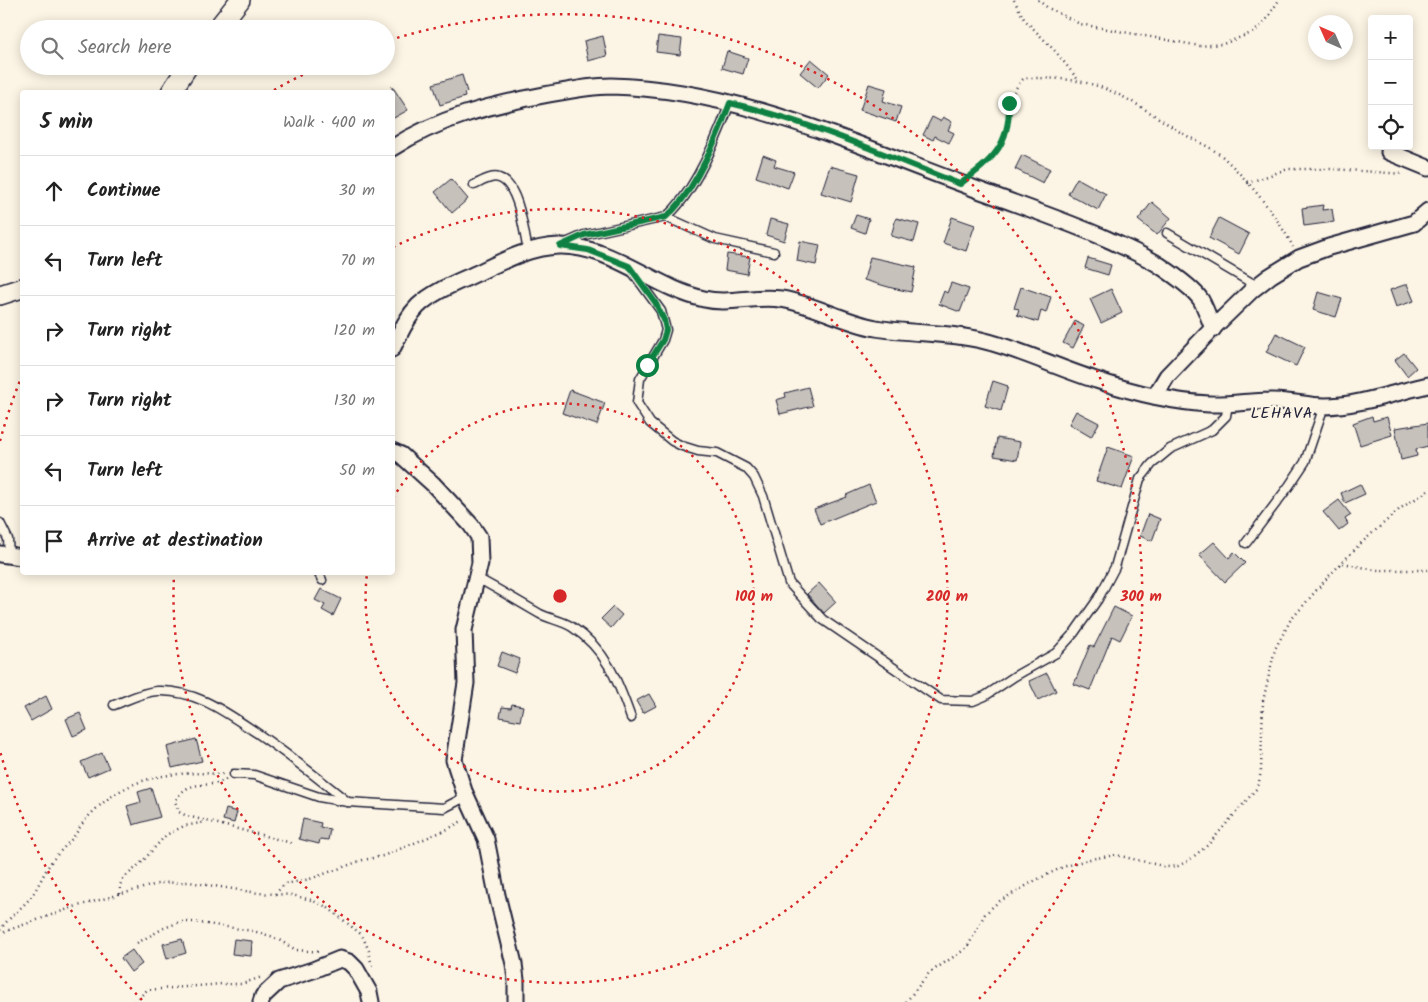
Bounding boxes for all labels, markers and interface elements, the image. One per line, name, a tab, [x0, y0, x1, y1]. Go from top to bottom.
north arrow	[1308, 15, 1353, 60]
map controls	[1368, 15, 1413, 150]
button: +	[1368, 15, 1413, 60]
search box	[20, 20, 395, 75]
text: Search here	[78, 33, 172, 63]
icon: search	[38, 34, 66, 62]
button: −	[1368, 60, 1413, 105]
route end	[998, 92, 1021, 115]
button: locate	[1368, 105, 1413, 150]
text: 5 min	[40, 106, 93, 139]
text: Walk · 400 m	[283, 110, 375, 135]
text: Continue	[87, 176, 160, 206]
icon: ahead	[40, 177, 68, 205]
text: 30 m	[339, 178, 375, 203]
text: Turn left	[87, 246, 162, 276]
icon: left	[40, 247, 68, 275]
text: 70 m	[340, 248, 375, 273]
text: Turn right	[87, 316, 172, 346]
icon: right	[40, 317, 68, 345]
text: 120 m	[334, 318, 375, 343]
route start	[636, 354, 659, 377]
text: Turn right	[87, 386, 172, 416]
icon: right	[40, 387, 68, 415]
text: 130 m	[334, 388, 375, 413]
district label: LEHAVA	[1251, 401, 1313, 426]
text: Turn left	[87, 456, 162, 486]
icon: left	[40, 457, 68, 485]
text: 50 m	[339, 458, 375, 483]
text: Arrive at destination	[87, 526, 263, 556]
icon: arrive	[40, 527, 68, 555]
text: 100 m	[735, 585, 773, 609]
text: 200 m	[926, 585, 968, 609]
text: 300 m	[1119, 585, 1162, 609]
centre of rings	[551, 587, 569, 605]

